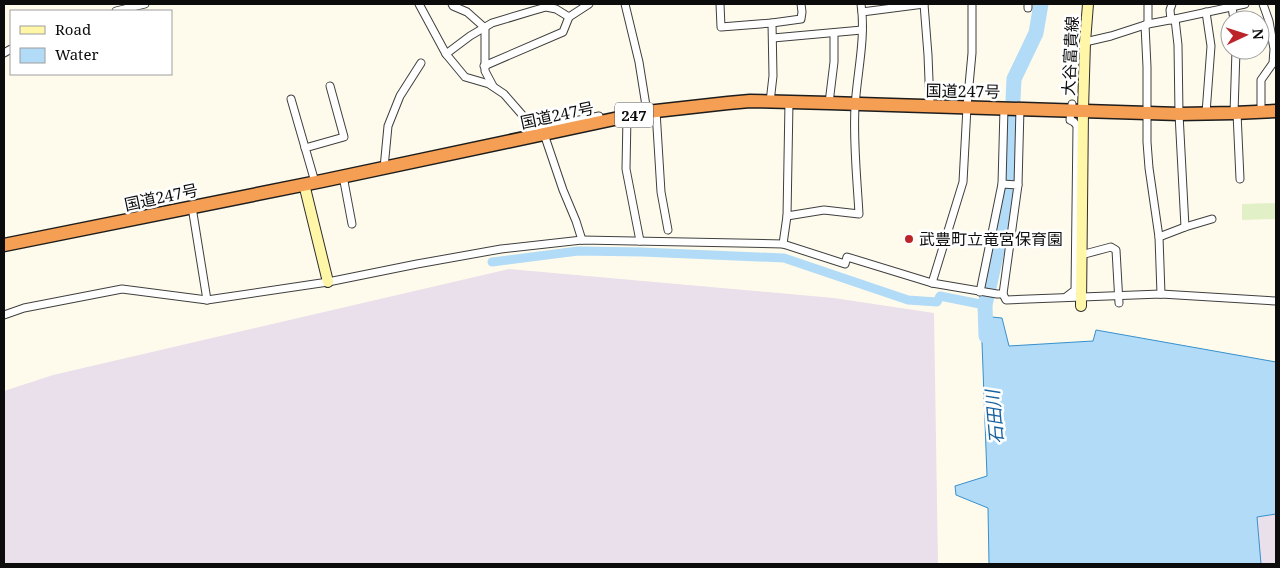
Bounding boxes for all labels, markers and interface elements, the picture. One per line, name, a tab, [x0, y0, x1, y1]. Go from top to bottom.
legend	[10, 10, 172, 75]
north arrow	[1220, 10, 1270, 60]
street label: 大谷富貴線	[1057, 15, 1083, 97]
text: Road	[55, 19, 91, 39]
text: N	[1249, 28, 1268, 40]
text: Water	[55, 44, 98, 64]
street label: 国道247号	[925, 79, 1001, 103]
street label: 国道247号	[518, 96, 596, 134]
road number: 247	[615, 102, 653, 128]
street label: 国道247号	[122, 178, 200, 216]
place label: 武豊町立竜宮保育園	[919, 228, 1063, 250]
marker: 武豊町立竜宮保育園	[903, 233, 915, 245]
water label: 石田川	[980, 387, 1008, 445]

